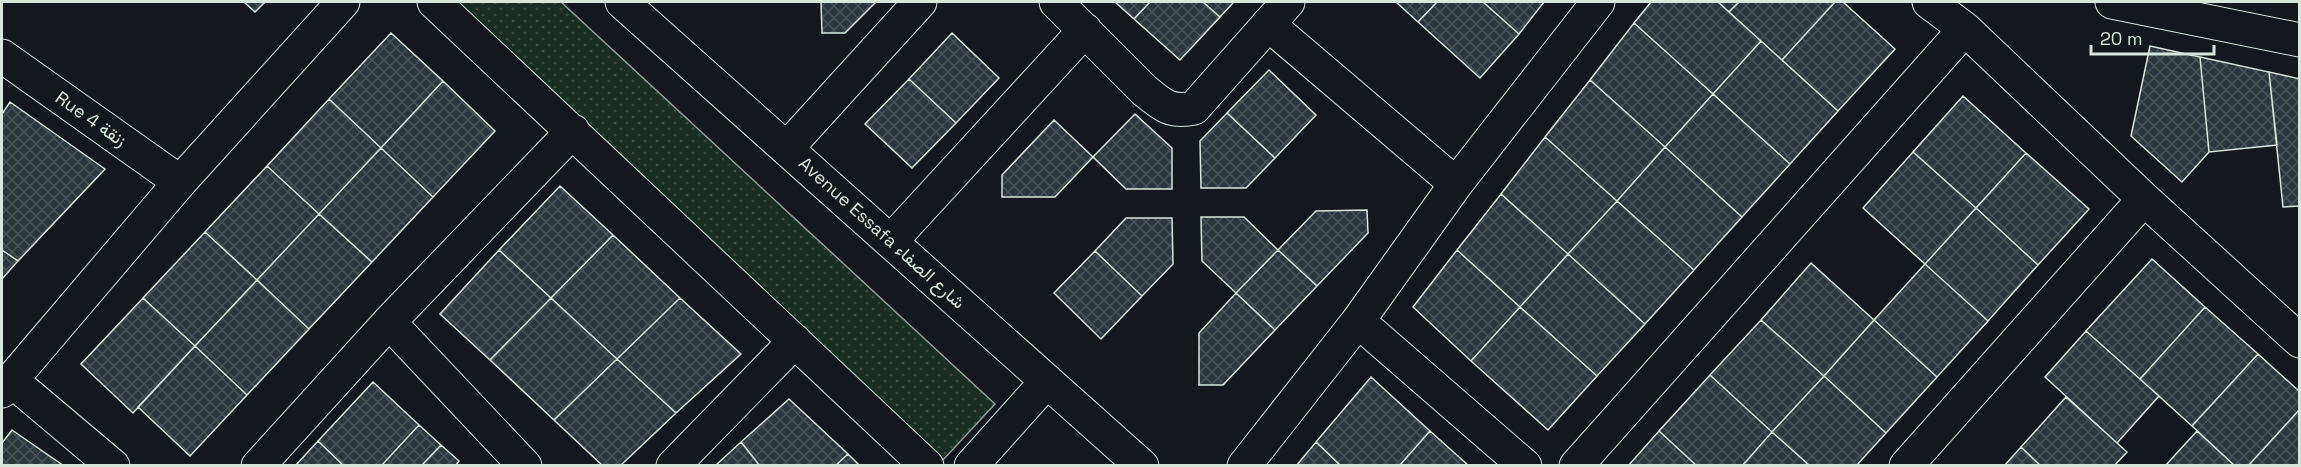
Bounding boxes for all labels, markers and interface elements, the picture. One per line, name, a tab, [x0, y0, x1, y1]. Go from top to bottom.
scale bar	[2091, 18, 2214, 56]
text: 20 m	[2100, 27, 2143, 50]
street label: Rue 4 زنقة	[51, 86, 131, 152]
street label: Avenue Essafa شارع الصفاء	[794, 152, 970, 314]

